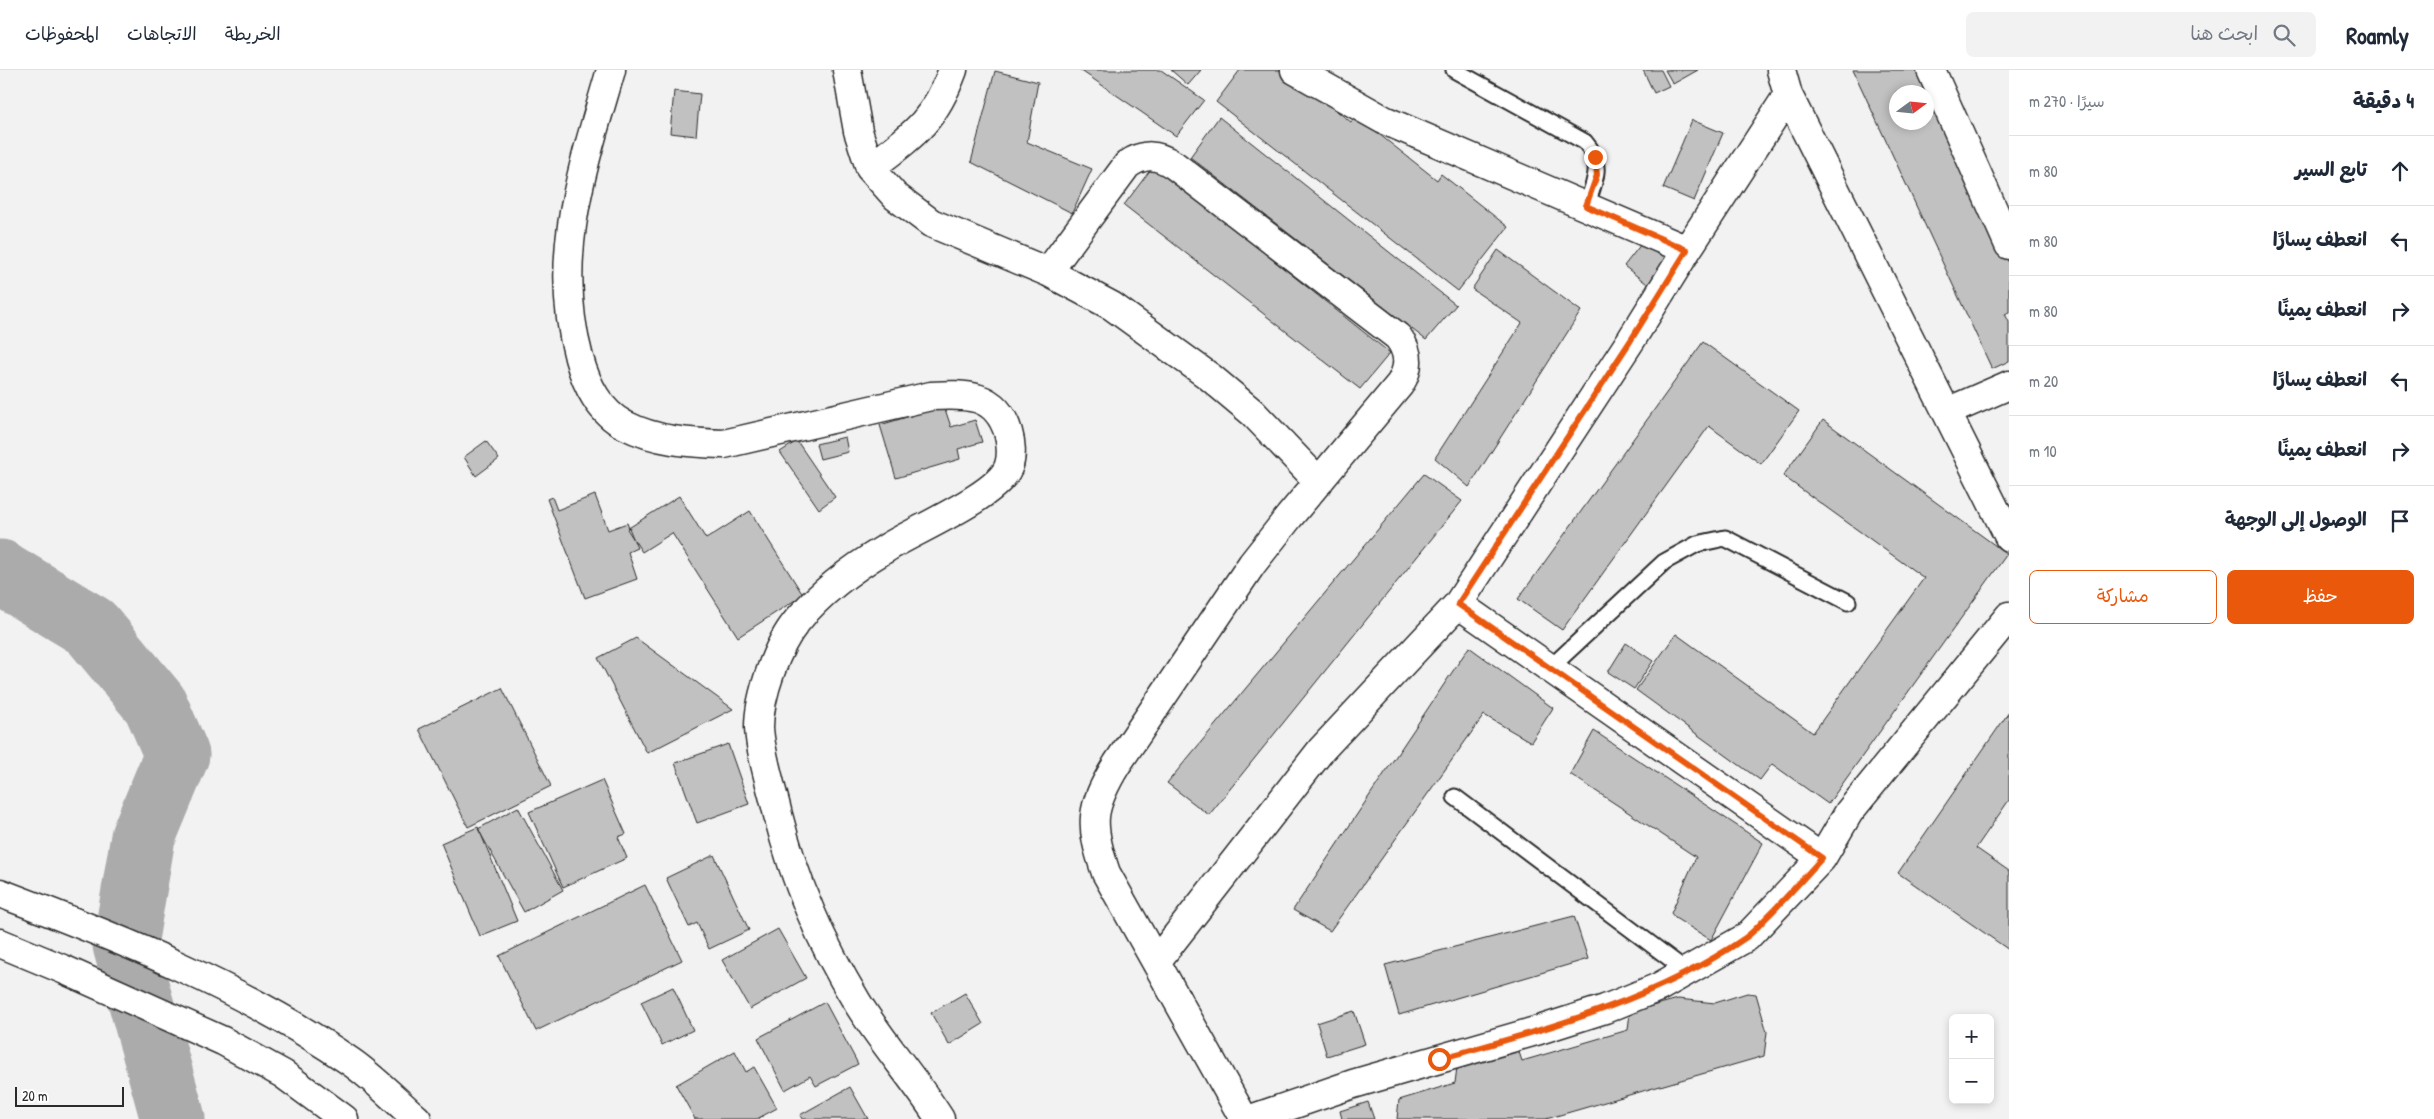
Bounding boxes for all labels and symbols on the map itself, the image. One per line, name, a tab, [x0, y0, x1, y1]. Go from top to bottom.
north arrow	[1889, 85, 1934, 130]
route end	[1584, 146, 1607, 169]
route start	[1428, 1048, 1451, 1071]
scale bar	[15, 1084, 124, 1107]

